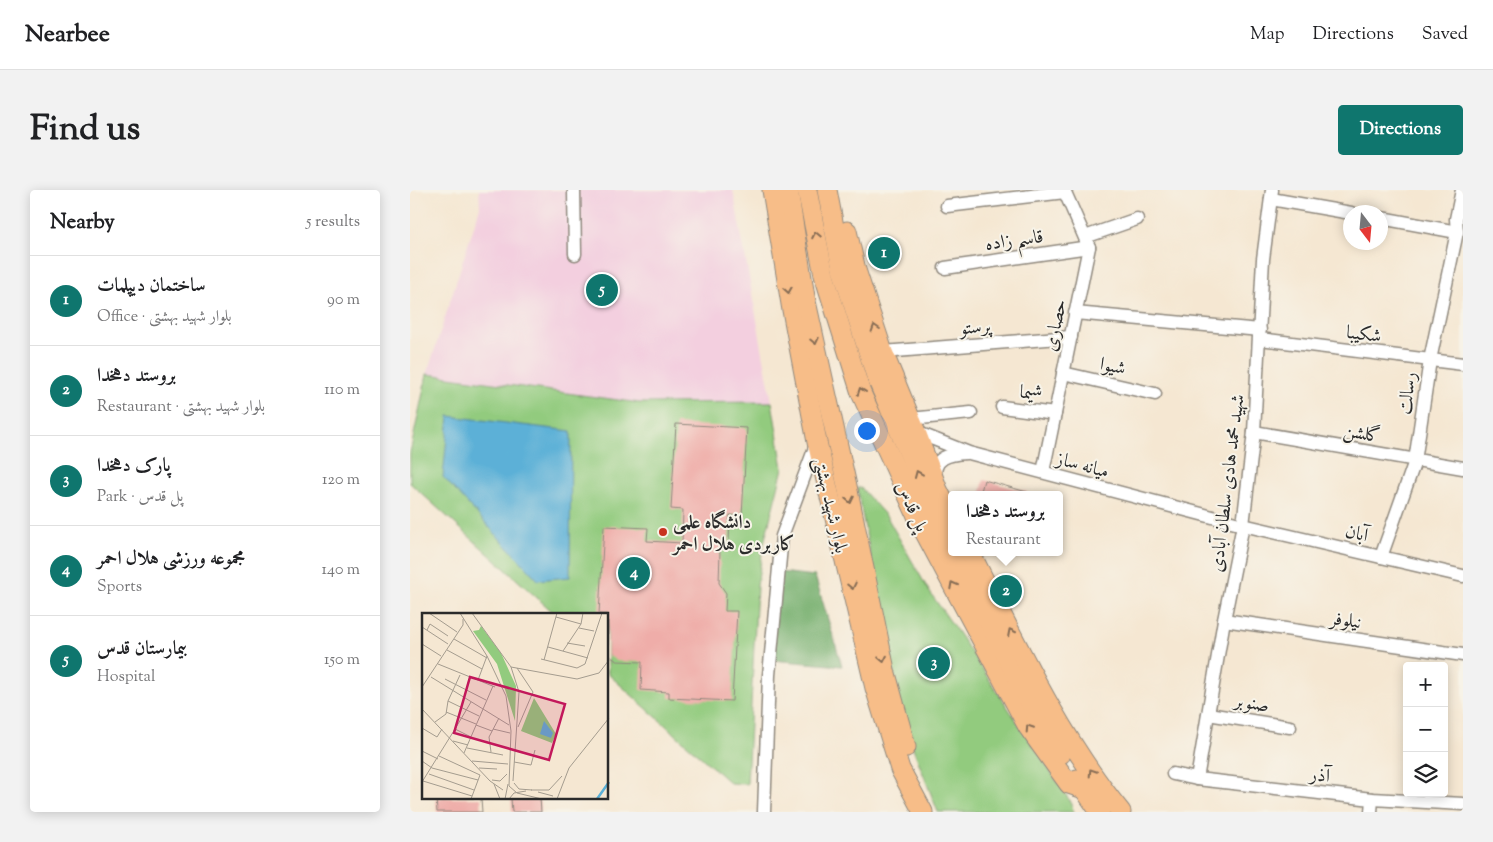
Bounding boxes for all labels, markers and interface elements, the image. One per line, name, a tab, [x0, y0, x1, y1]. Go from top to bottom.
text: Nearbee	[25, 18, 110, 52]
text: Map	[1250, 22, 1285, 48]
text: Directions	[1313, 22, 1394, 48]
text: Saved	[1422, 22, 1468, 48]
text: Find us	[30, 105, 140, 156]
button: Directions	[1338, 105, 1463, 155]
north arrow	[1343, 205, 1388, 250]
text: Nearby	[50, 208, 115, 238]
text: 5 results	[306, 211, 360, 234]
street label: قاسم زاده	[983, 224, 1046, 263]
one-way arrow	[811, 231, 821, 239]
pin: 1	[868, 234, 900, 272]
pin: 5	[586, 271, 618, 309]
text: ساختمان دیپلمات	[97, 273, 206, 300]
one-way arrow	[783, 286, 793, 294]
text: 1	[63, 289, 69, 312]
text: 90 m	[327, 289, 360, 312]
street label: حصاری	[1038, 297, 1075, 354]
text: Office · بلوار شهید بهشتی	[97, 306, 231, 329]
street label: پرستو	[957, 314, 993, 343]
street label: شکیبا	[1344, 320, 1383, 351]
one-way arrow	[870, 324, 880, 332]
one-way arrow	[809, 337, 820, 346]
street label: شیوا	[1097, 351, 1128, 384]
text: بروستد دهخدا	[97, 363, 176, 390]
street label: رسالت	[1392, 370, 1425, 416]
text: 2	[62, 379, 70, 402]
text: 110 m	[324, 379, 360, 402]
street label: شیما	[1018, 380, 1044, 409]
one-way arrow	[857, 387, 867, 395]
street label: شهید محمد هادی سلطان آبادی	[1204, 393, 1253, 574]
text: Restaurant · بلوار شهید بهشتی	[97, 396, 265, 419]
your location	[854, 418, 880, 444]
street label: گلشن	[1341, 418, 1382, 451]
street label: میانه ساز	[1051, 446, 1112, 486]
text: پارک دهخدا	[97, 453, 171, 480]
street label: بلوار شهید بهشتی	[805, 455, 854, 556]
text: 3	[63, 469, 69, 492]
text: 120 m	[322, 469, 360, 492]
one-way arrow	[913, 471, 923, 479]
street label: پل قدس	[887, 477, 935, 538]
text: Park · پل قدس	[97, 486, 183, 509]
popup	[948, 491, 1063, 556]
one-way arrow	[844, 496, 855, 504]
text: بروستد دهخدا	[966, 499, 1045, 526]
place label: دانشگاه علمی کاربردی هلال احمر	[671, 509, 795, 559]
street label: آبان	[1342, 519, 1372, 551]
marker: دانشگاه علمی کاربردی هلال احمر	[657, 526, 669, 538]
text: Restaurant	[966, 529, 1041, 552]
text: مجموعه ورزشی هلال احمر	[97, 546, 245, 573]
pin: 4	[618, 554, 650, 592]
text: 4	[62, 559, 70, 582]
text: 140 m	[322, 559, 360, 582]
pin: 2	[990, 572, 1022, 610]
text: Sports	[97, 576, 142, 599]
one-way arrow	[846, 581, 857, 590]
one-way arrow	[949, 581, 959, 590]
street label: نیلوفر	[1326, 606, 1363, 637]
inset map	[422, 613, 609, 800]
one-way arrow	[1007, 628, 1017, 637]
text: بیمارستان قدس	[97, 636, 187, 663]
pin: 3	[918, 644, 950, 682]
text: 5	[63, 649, 69, 672]
text: 150 m	[324, 649, 360, 672]
one-way arrow	[877, 655, 888, 664]
map controls	[1403, 662, 1448, 797]
button: +	[1403, 662, 1448, 707]
text: Hospital	[97, 666, 155, 689]
street label: صنوبر	[1230, 688, 1271, 721]
button: −	[1403, 707, 1448, 752]
one-way arrow	[1026, 725, 1035, 734]
button: layers	[1403, 752, 1448, 797]
street label: آذر	[1306, 762, 1333, 791]
one-way arrow	[1089, 769, 1098, 778]

